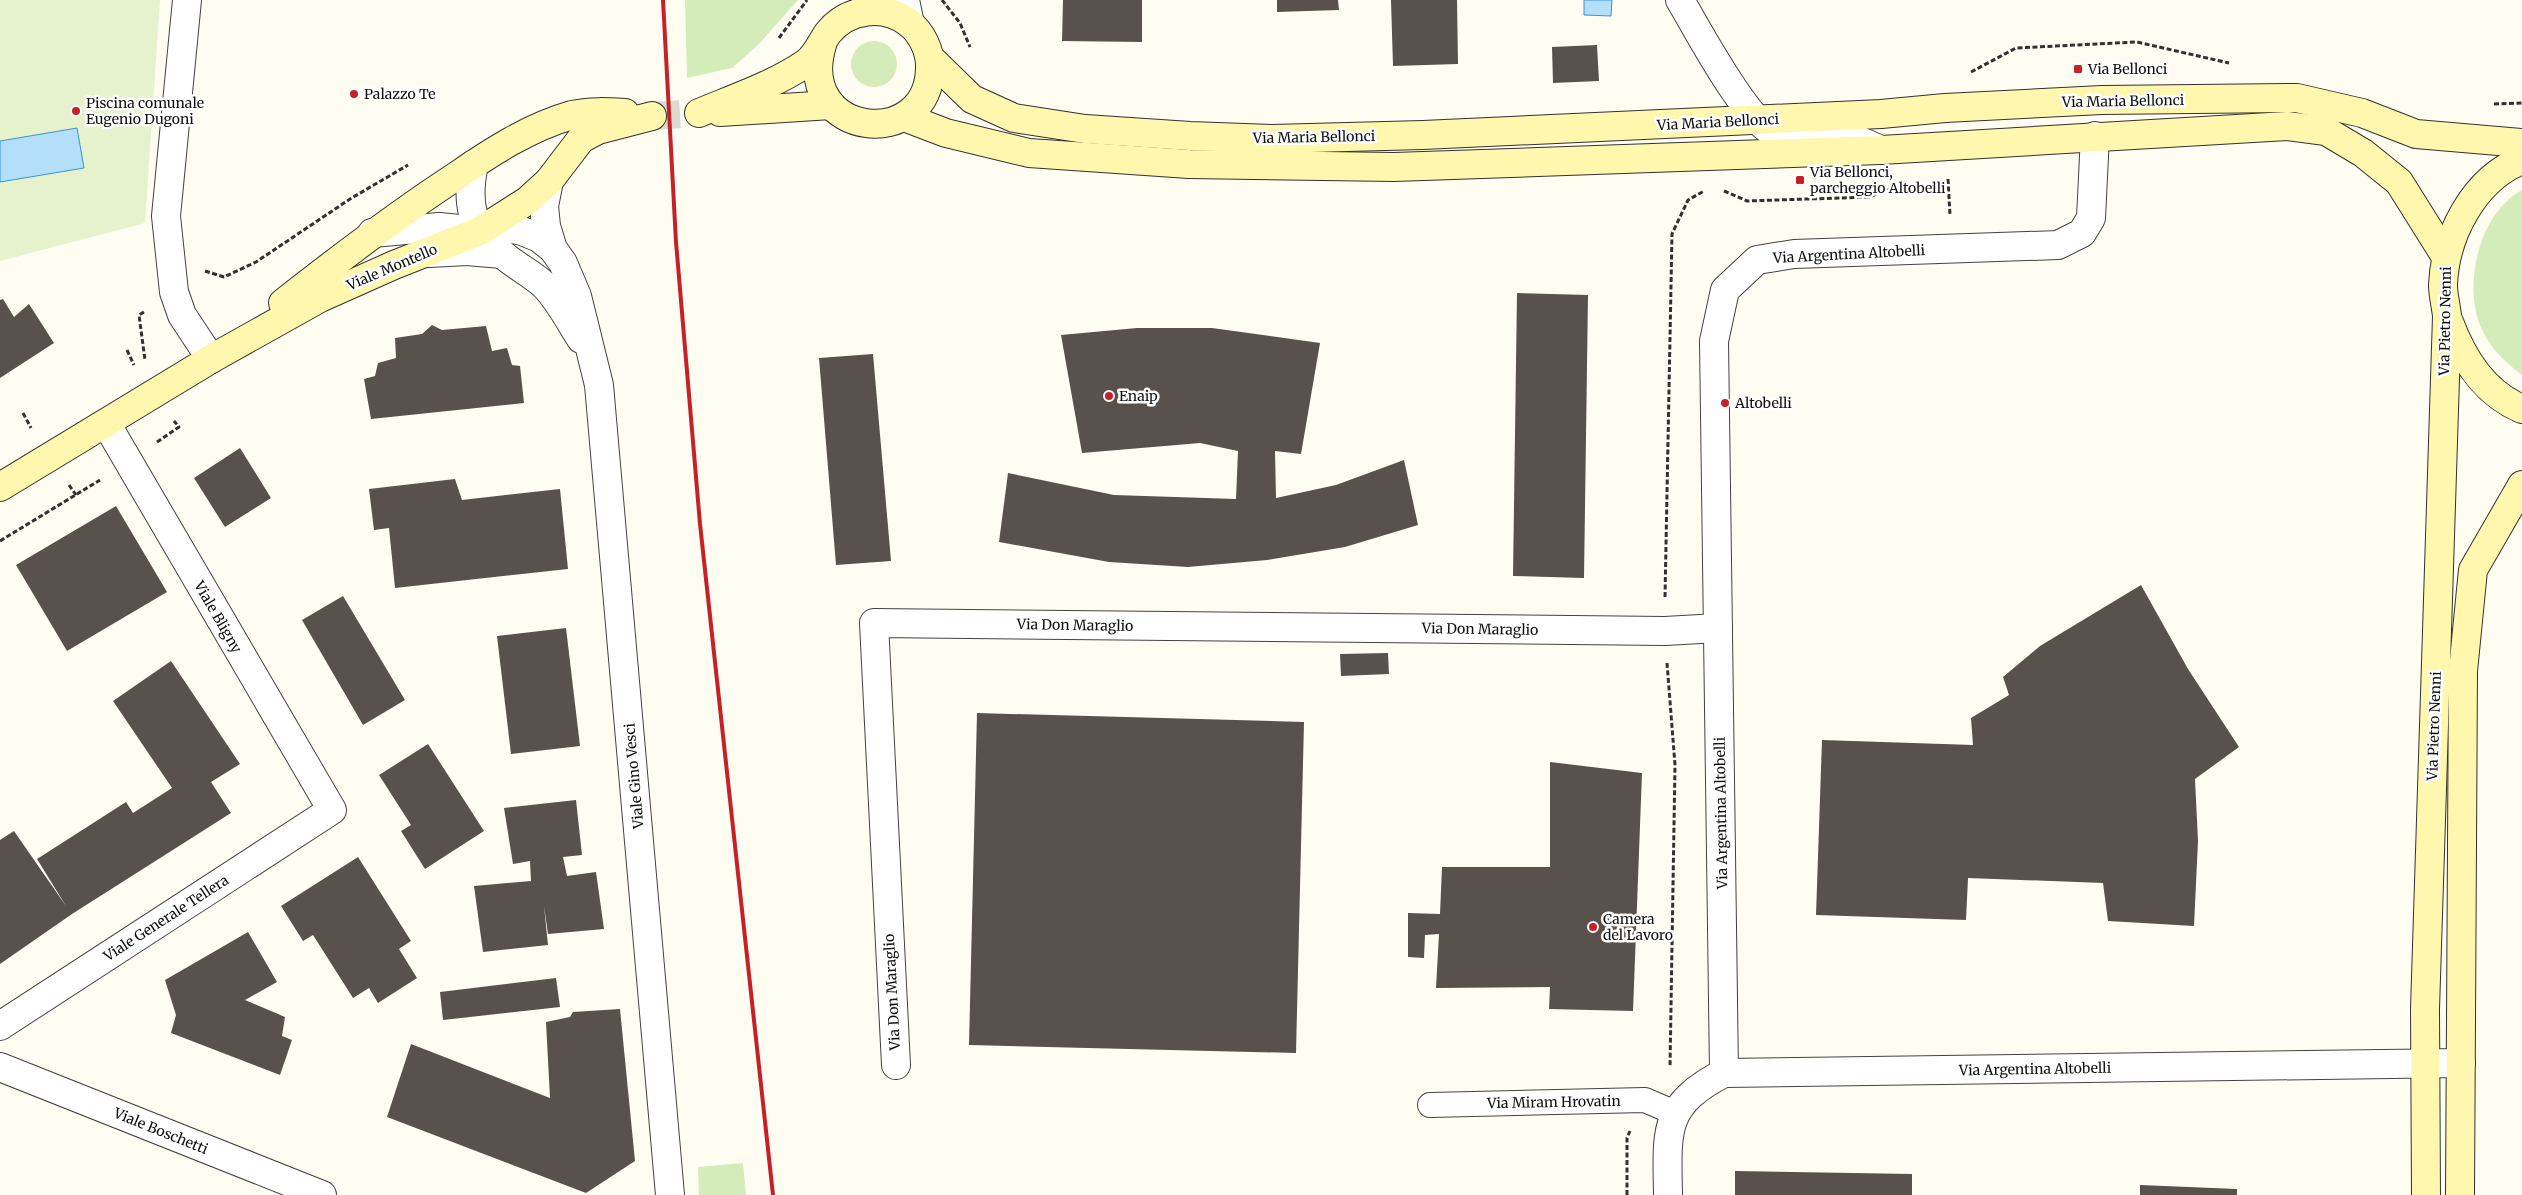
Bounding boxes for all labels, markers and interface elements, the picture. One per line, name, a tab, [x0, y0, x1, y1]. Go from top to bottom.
place label: Via Bellonci	[2087, 60, 2168, 78]
marker: Via Bellonci	[2072, 63, 2084, 75]
place label: Palazzo Te	[364, 85, 436, 103]
marker: Palazzo Te	[348, 88, 360, 100]
street label: Via Maria Bellonci	[2061, 91, 2185, 111]
place label: Piscina comunale Eugenio Dugoni	[86, 94, 204, 128]
marker: Piscina comunale Eugenio Dugoni	[70, 105, 82, 117]
street label: Via Maria Bellonci	[1655, 110, 1780, 134]
street label: Via Maria Bellonci	[1252, 127, 1376, 147]
place label: Via Bellonci, parcheggio Altobelli	[1809, 163, 1946, 197]
marker: Via Bellonci, parcheggio Altobelli	[1794, 174, 1806, 186]
street label: Viale Montello	[343, 240, 440, 295]
street label: Via Argentina Altobelli	[1772, 241, 1926, 267]
street label: Via Pietro Nenni	[2435, 266, 2455, 377]
place label: Enaip	[1119, 387, 1158, 405]
marker: Enaip	[1103, 390, 1115, 402]
place label: Altobelli	[1734, 394, 1792, 412]
marker: Altobelli	[1719, 397, 1731, 409]
street label: Viale Bligny	[190, 577, 246, 657]
street label: Via Don Maraglio	[1016, 615, 1133, 635]
street label: Via Don Maraglio	[1421, 619, 1538, 639]
street label: Via Pietro Nenni	[2423, 671, 2445, 782]
street label: Viale Gino Vesci	[620, 722, 648, 831]
street label: Via Argentina Altobelli	[1711, 736, 1731, 890]
street label: Viale Generale Tellera	[99, 871, 232, 966]
place label: Camera del Lavoro	[1603, 910, 1673, 944]
marker: Camera del Lavoro	[1587, 921, 1599, 933]
street label: Via Don Maraglio	[880, 933, 904, 1052]
street label: Via Argentina Altobelli	[1958, 1059, 2112, 1079]
street label: Via Miram Hrovatin	[1486, 1092, 1621, 1112]
street label: Viale Boschetti	[110, 1104, 211, 1158]

